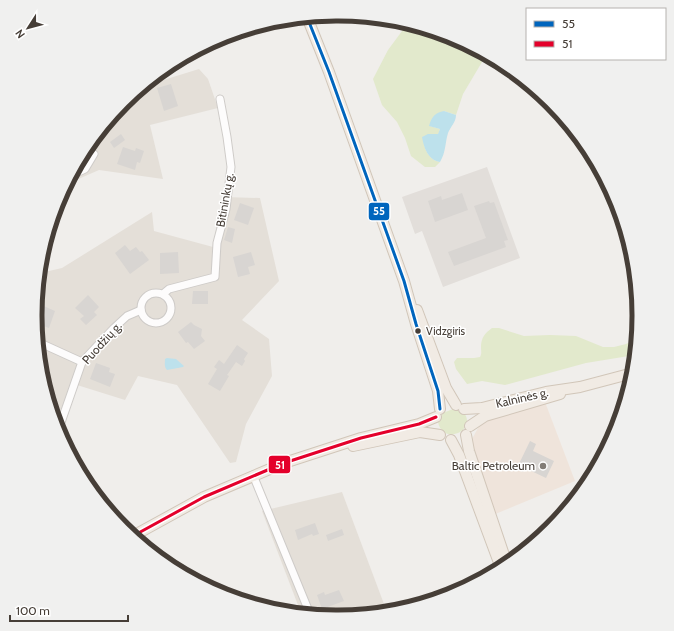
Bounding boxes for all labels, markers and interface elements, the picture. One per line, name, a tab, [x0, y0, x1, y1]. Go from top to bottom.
north arrow	[8, 8, 48, 48]
legend	[526, 8, 666, 60]
text: 55	[562, 16, 575, 31]
text: N	[12, 27, 28, 41]
text: 51	[562, 36, 572, 51]
street label: Bitininkų g.	[212, 172, 237, 228]
line badge: 55	[368, 202, 390, 221]
text: 55	[373, 204, 385, 218]
street label: Puodžių g.	[79, 318, 125, 367]
place label: Vidzgiris	[426, 324, 466, 338]
marker: Vidzgiris	[413, 326, 423, 336]
street label: Kalninės g.	[494, 384, 550, 411]
line badge: 51	[268, 455, 291, 474]
text: 51	[275, 458, 285, 472]
place label: Baltic Petroleum	[452, 458, 535, 473]
marker: Baltic Petroleum	[538, 461, 548, 471]
scale bar	[10, 597, 128, 623]
text: 100 m	[16, 603, 50, 618]

